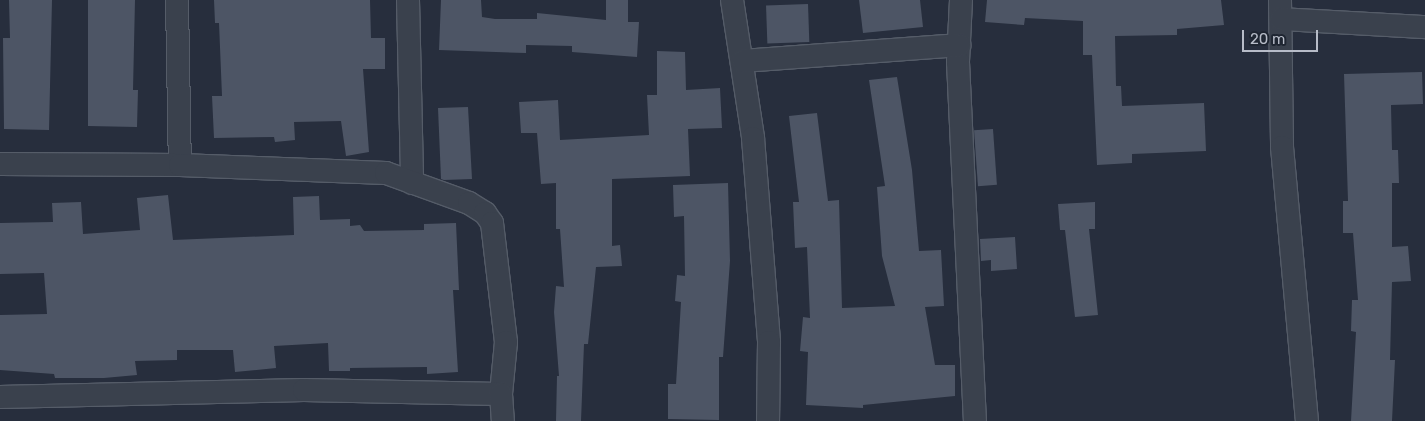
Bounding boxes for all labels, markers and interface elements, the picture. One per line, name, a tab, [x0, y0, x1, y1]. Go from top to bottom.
scale bar	[1245, 20, 1321, 52]
text: 20 m	[1250, 30, 1285, 48]

